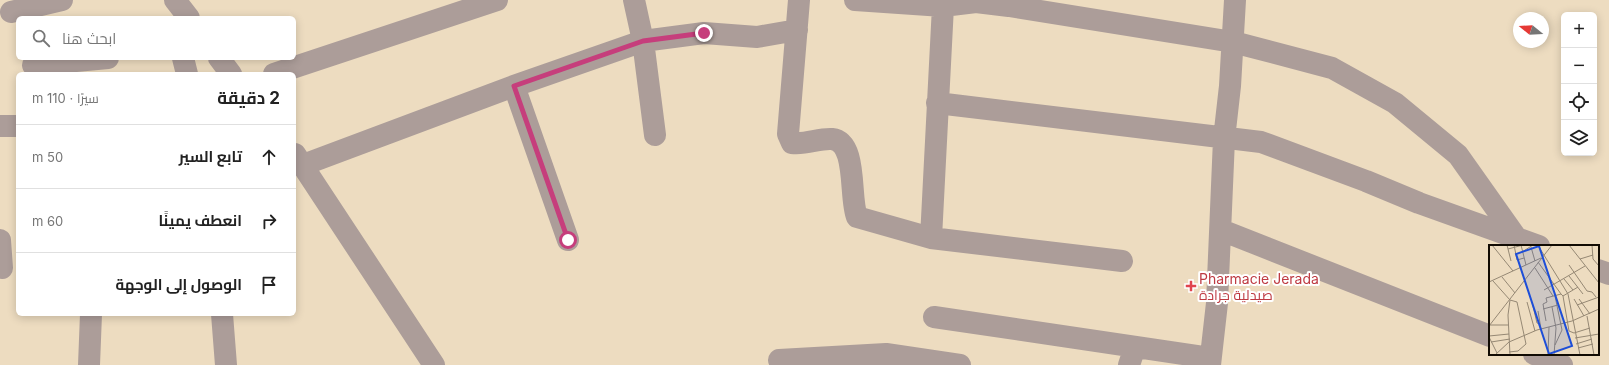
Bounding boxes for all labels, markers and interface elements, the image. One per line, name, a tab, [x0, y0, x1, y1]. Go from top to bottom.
north arrow	[1513, 12, 1549, 48]
map controls	[1561, 12, 1597, 156]
button: +	[1561, 12, 1597, 48]
search box	[16, 16, 296, 60]
route end	[695, 24, 713, 42]
icon: search	[30, 27, 52, 49]
text: ابحث هنا	[62, 29, 116, 48]
button: −	[1561, 48, 1597, 84]
button: locate	[1561, 84, 1597, 120]
text: 2 دقيقة	[217, 88, 280, 108]
text: سيرًا · 110 m	[32, 90, 99, 106]
button: layers	[1561, 120, 1597, 156]
icon: ahead	[258, 146, 280, 168]
text: تابع السير	[179, 147, 242, 166]
text: 50 m	[32, 149, 63, 165]
icon: right	[258, 210, 280, 232]
text: انعطف يمينًا	[158, 211, 242, 230]
text: 60 m	[32, 213, 63, 229]
route start	[559, 231, 577, 249]
inset map	[1489, 245, 1599, 355]
place label: Pharmacie Jerada صيدلية جرادة	[1199, 270, 1319, 303]
icon: arrive	[258, 274, 280, 296]
text: الوصول إلى الوجهة	[115, 275, 242, 294]
marker: Pharmacie Jerada صيدلية جرادة	[1186, 281, 1196, 291]

